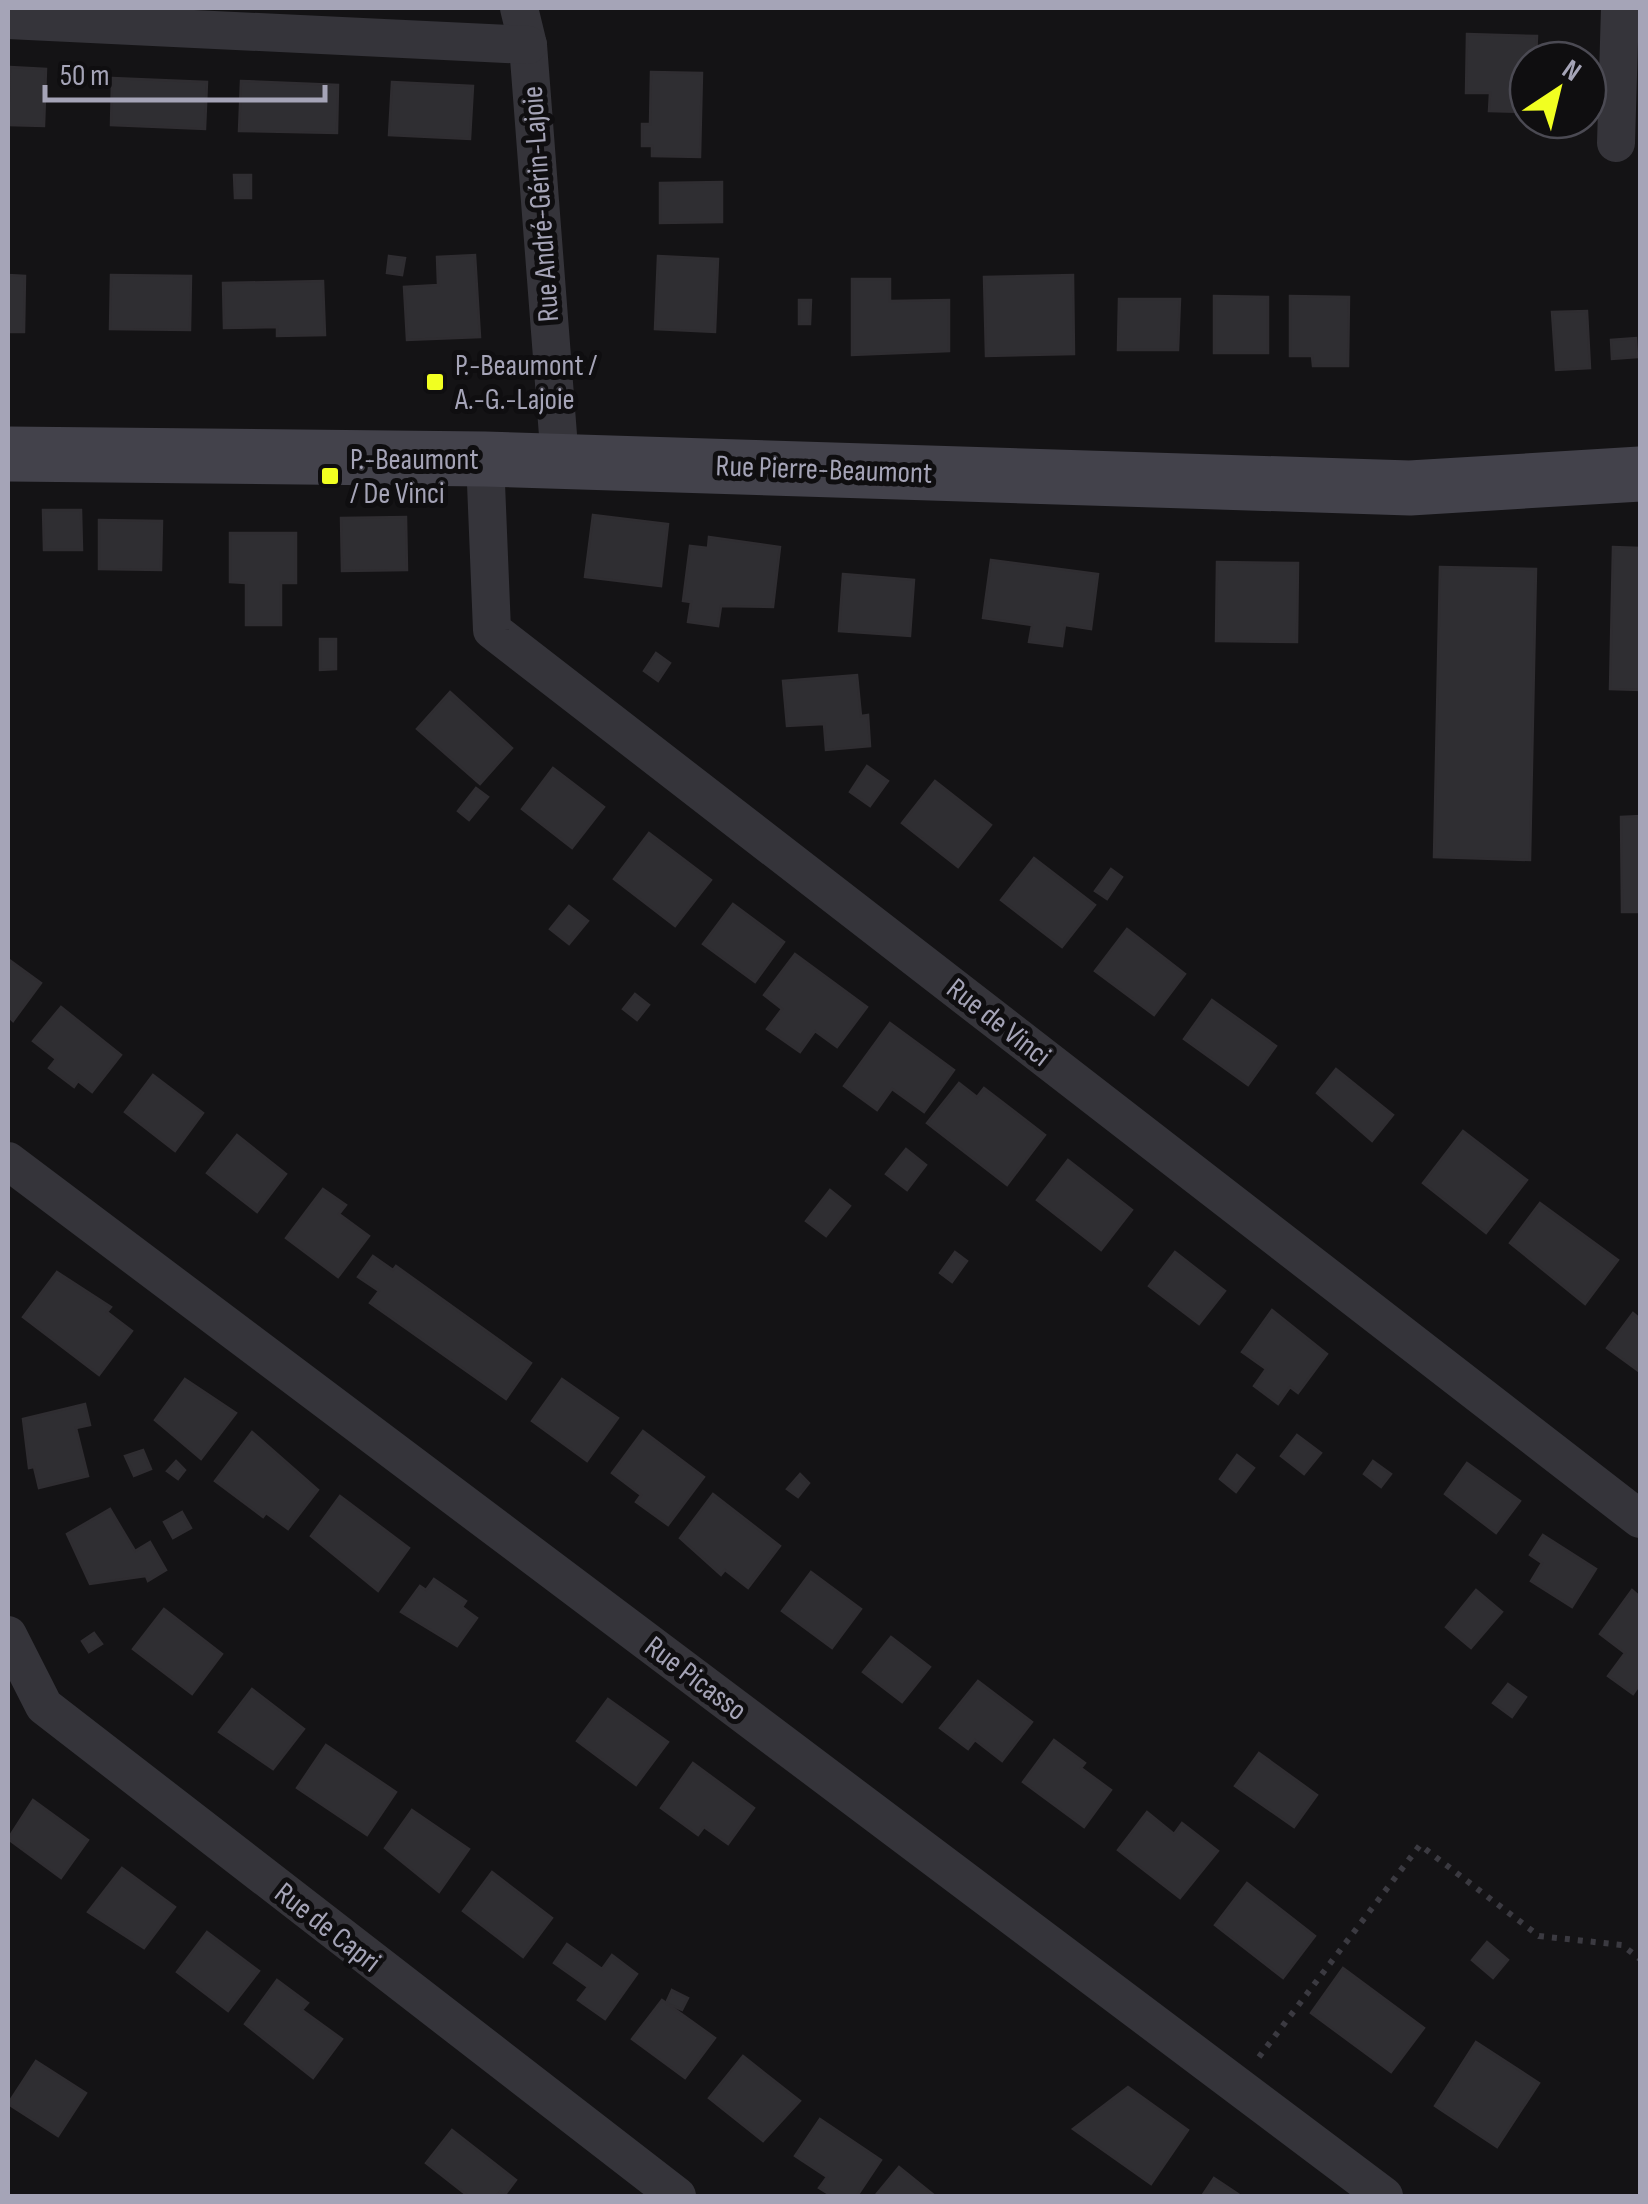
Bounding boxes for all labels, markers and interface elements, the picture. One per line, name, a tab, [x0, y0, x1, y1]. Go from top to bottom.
scale bar	[45, 40, 325, 102]
north arrow	[1508, 40, 1608, 140]
text: N	[1556, 53, 1587, 89]
text: 50 m	[60, 58, 109, 94]
street label: Rue André-Gérin-Lajoie	[515, 85, 567, 323]
place label: P.-Beaumont / A.-G.-Lajoie	[454, 348, 597, 418]
marker: P.-Beaumont / A.-G.-Lajoie	[424, 371, 446, 393]
place label: P.-Beaumont / De Vinci	[350, 442, 479, 512]
street label: Rue Pierre-Beaumont	[715, 448, 933, 492]
marker: P.-Beaumont / De Vinci	[319, 465, 341, 487]
street label: Rue de Vinci	[939, 971, 1058, 1075]
street label: Rue Picasso	[637, 1629, 753, 1729]
street label: Rue de Capri	[267, 1875, 388, 1980]

